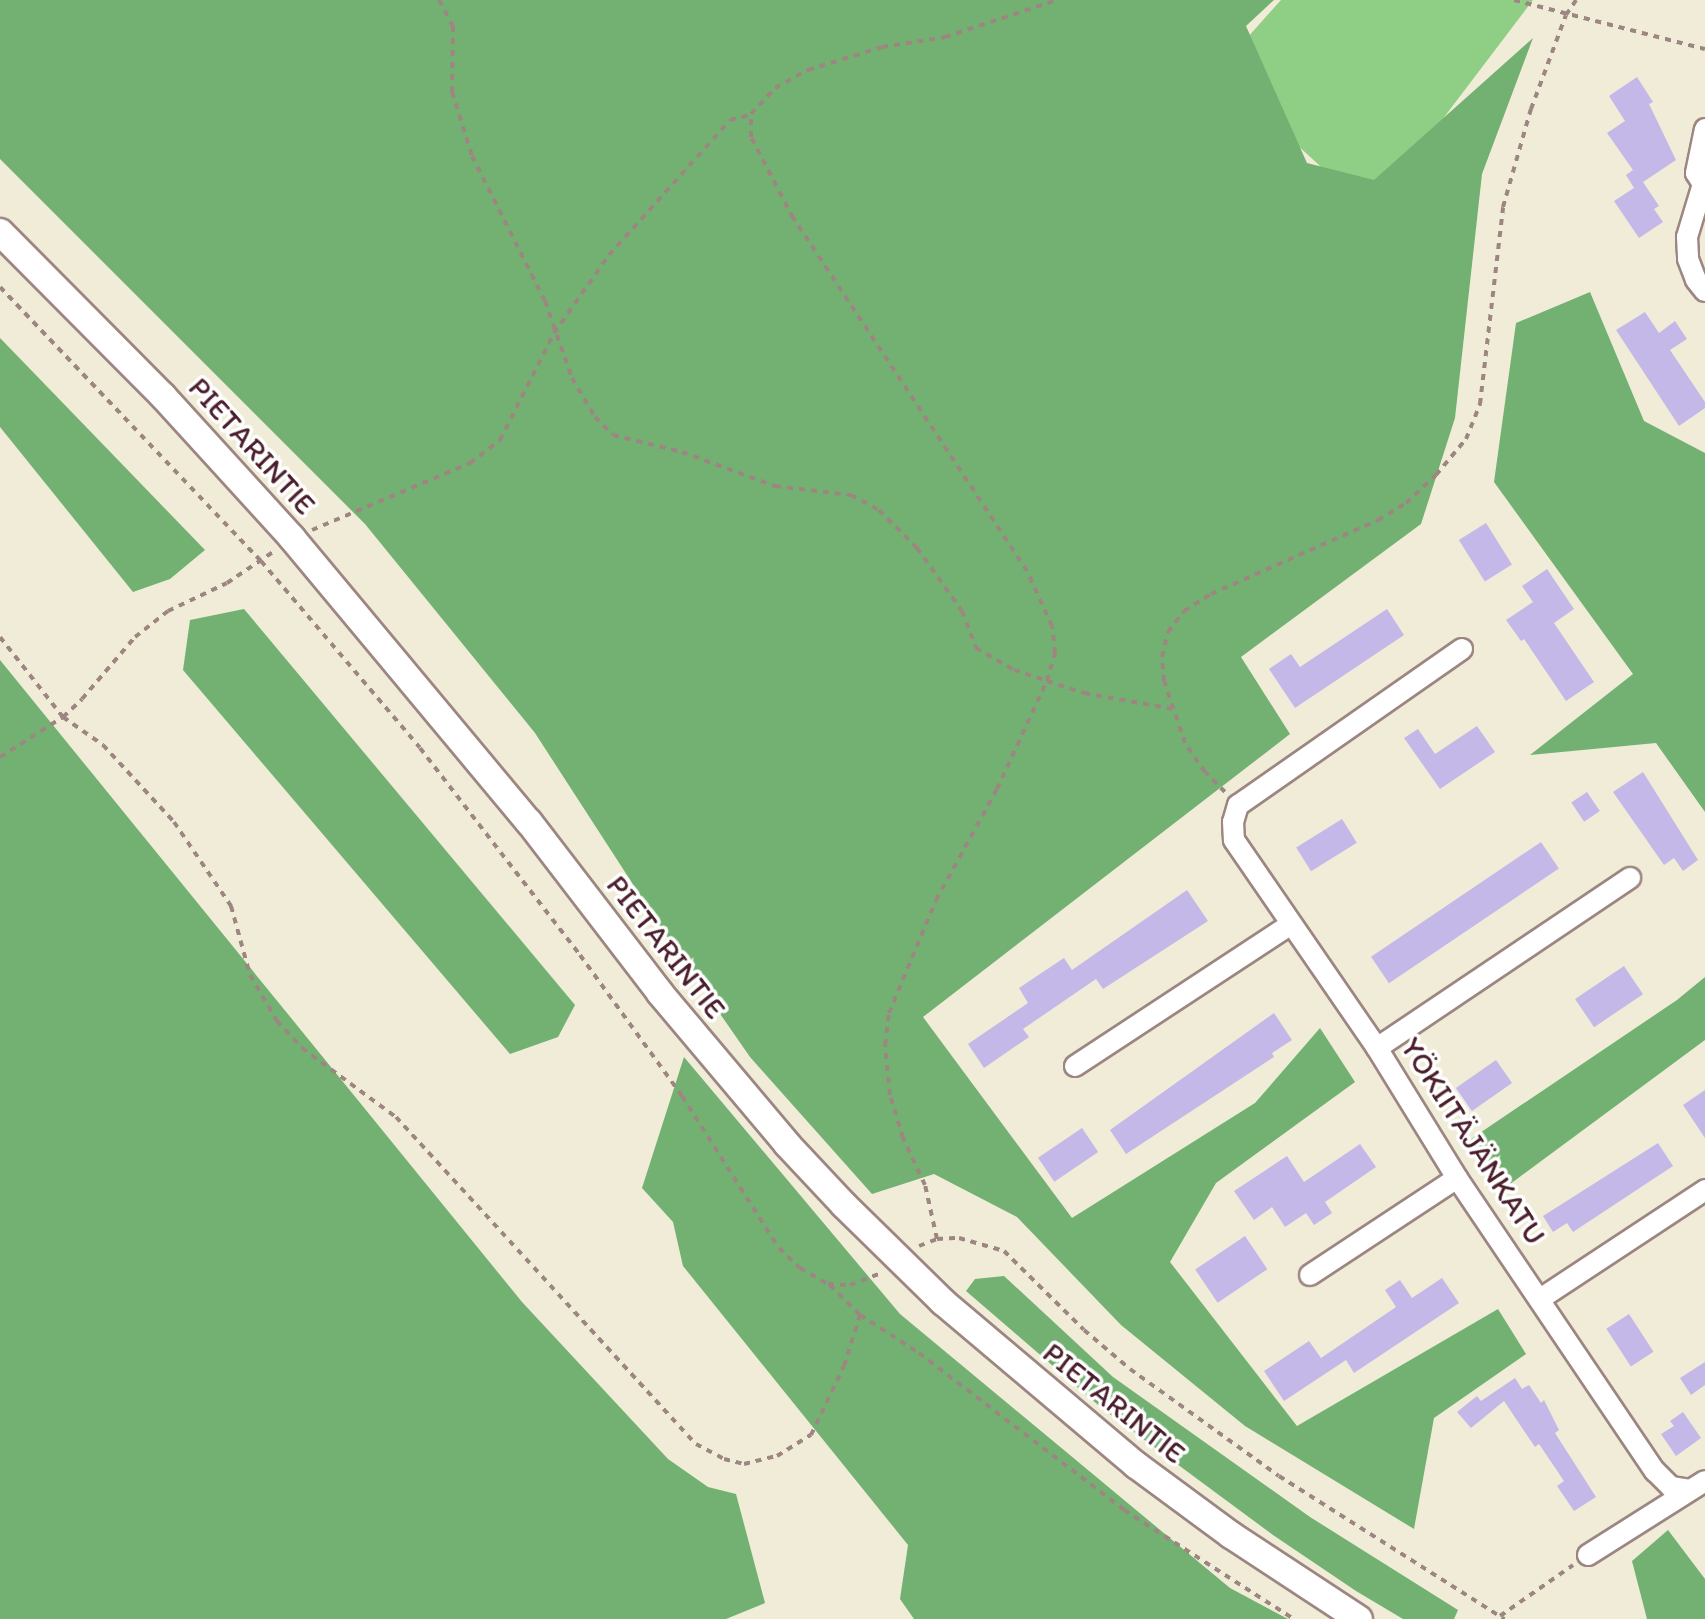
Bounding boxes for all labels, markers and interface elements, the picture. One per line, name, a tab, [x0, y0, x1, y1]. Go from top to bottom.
street label: PIETARINTIE	[181, 370, 323, 522]
street label: PIETARINTIE	[599, 868, 733, 1026]
street label: YÖKIITÄJÄNKATU	[1393, 1031, 1553, 1251]
street label: PIETARINTIE	[1036, 1335, 1192, 1471]

